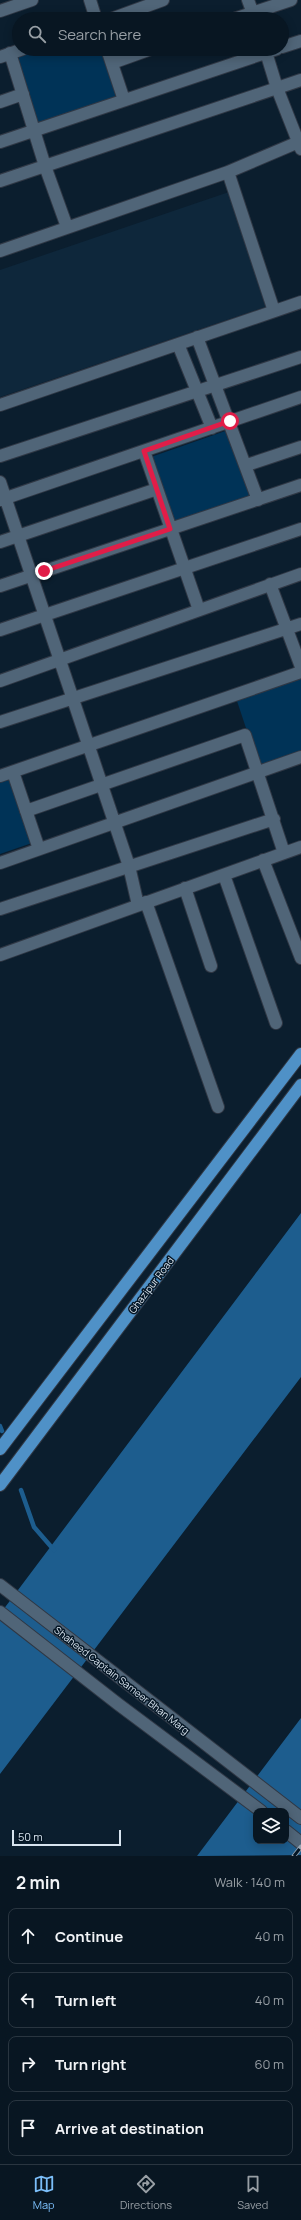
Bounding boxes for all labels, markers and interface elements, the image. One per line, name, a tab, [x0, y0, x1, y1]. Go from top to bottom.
search box	[12, 12, 289, 56]
icon: search	[26, 23, 48, 45]
text: Search here	[58, 24, 141, 45]
route start	[221, 412, 239, 430]
route end	[35, 562, 53, 580]
street label: Ghazipur Road	[125, 1254, 177, 1316]
street label: Shaheed Captain Sameer Bhan Marg	[51, 1623, 193, 1737]
map controls	[253, 1808, 289, 1844]
button: layers	[253, 1808, 289, 1844]
scale bar	[12, 1828, 121, 1847]
text: 50 m	[18, 1829, 43, 1844]
text: 2 min	[16, 1871, 60, 1894]
text: Walk · 140 m	[214, 1873, 285, 1891]
icon: ahead	[17, 1925, 39, 1947]
text: Continue	[55, 1926, 123, 1947]
text: 40 m	[255, 1927, 284, 1945]
icon: left	[17, 1989, 39, 2011]
text: Turn left	[55, 1990, 117, 2011]
text: 40 m	[255, 1991, 284, 2009]
icon: right	[17, 2053, 39, 2075]
text: Turn right	[55, 2054, 126, 2075]
text: 60 m	[254, 2055, 284, 2073]
icon: arrive	[17, 2117, 39, 2139]
text: Arrive at destination	[55, 2118, 204, 2139]
tab: Map	[33, 2173, 55, 2212]
tab: Directions	[120, 2173, 172, 2212]
tab: Saved	[237, 2173, 268, 2212]

